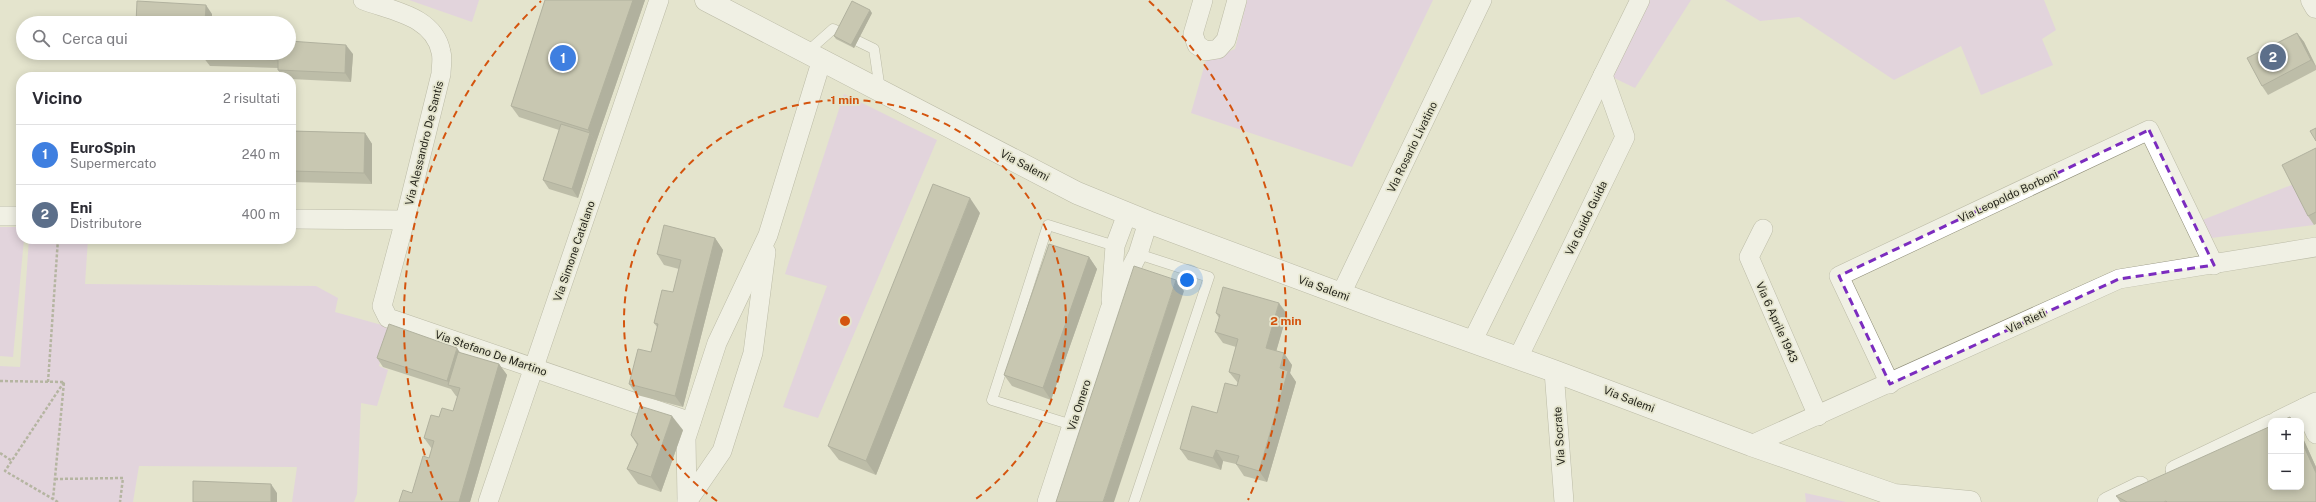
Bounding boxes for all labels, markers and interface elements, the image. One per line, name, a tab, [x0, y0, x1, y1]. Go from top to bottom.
search box	[16, 16, 296, 60]
icon: search	[30, 27, 52, 49]
text: Cerca qui	[62, 30, 128, 47]
pin: 2	[2260, 42, 2286, 72]
pin: 1	[550, 43, 576, 73]
street label: Via Alessandro De Santis	[403, 79, 445, 206]
text: Vicino	[32, 88, 82, 108]
text: 2 risultati	[223, 91, 280, 106]
text: 1 min	[831, 93, 859, 107]
street label: Via Rosario Livatino	[1385, 100, 1439, 194]
text: EuroSpin	[70, 139, 136, 156]
text: 1	[42, 147, 48, 162]
text: 240 m	[242, 147, 280, 162]
street label: Via Salemi	[998, 147, 1052, 183]
text: Supermercato	[70, 156, 156, 171]
street label: Via Leopoldo Borboni	[1956, 168, 2060, 224]
street label: Via Guido Guida	[1563, 179, 1609, 257]
text: Eni	[70, 199, 92, 216]
street label: Via Simone Catalano	[551, 199, 597, 303]
text: 2	[41, 207, 49, 222]
text: 400 m	[242, 207, 280, 222]
text: Distributore	[70, 216, 142, 231]
your location	[1177, 270, 1197, 290]
street label: Via Salemi	[1297, 273, 1351, 303]
street label: Via 6 Aprile 1943	[1754, 280, 1800, 364]
street label: Via Rieti	[2004, 307, 2048, 335]
centre of rings	[838, 314, 852, 328]
text: 2 min	[1270, 314, 1302, 328]
street label: Via Stefano De Martino	[433, 328, 549, 378]
street label: Via Omero	[1065, 378, 1093, 432]
street label: Via Salemi	[1602, 384, 1656, 414]
street label: Via Socrate	[1551, 406, 1567, 466]
map controls	[2268, 418, 2304, 490]
button: +	[2268, 418, 2304, 454]
button: −	[2268, 454, 2304, 490]

